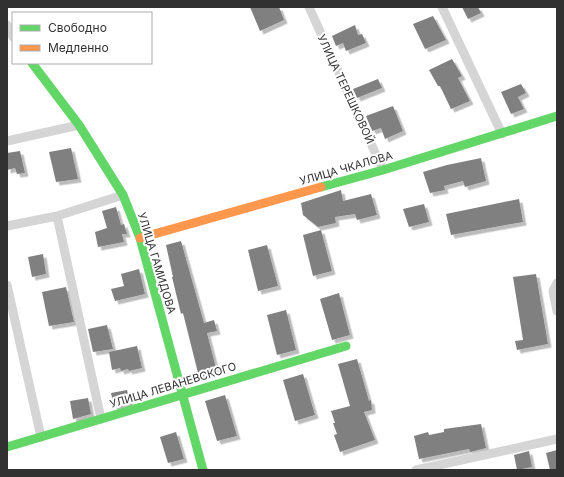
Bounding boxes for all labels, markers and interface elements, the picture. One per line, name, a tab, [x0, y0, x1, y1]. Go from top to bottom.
legend	[12, 12, 152, 64]
text: Свободно	[48, 20, 107, 35]
street label: УЛИЦА ТЕРЕШКОВОЙ	[314, 32, 378, 146]
text: Медленно	[48, 40, 109, 55]
street label: УЛИЦА ЧКАЛОВА	[298, 148, 395, 188]
street label: УЛИЦА ГАМИДОВА	[135, 211, 179, 316]
street label: УЛИЦА ЛЕВАНЕВСКОГО	[108, 359, 238, 411]

